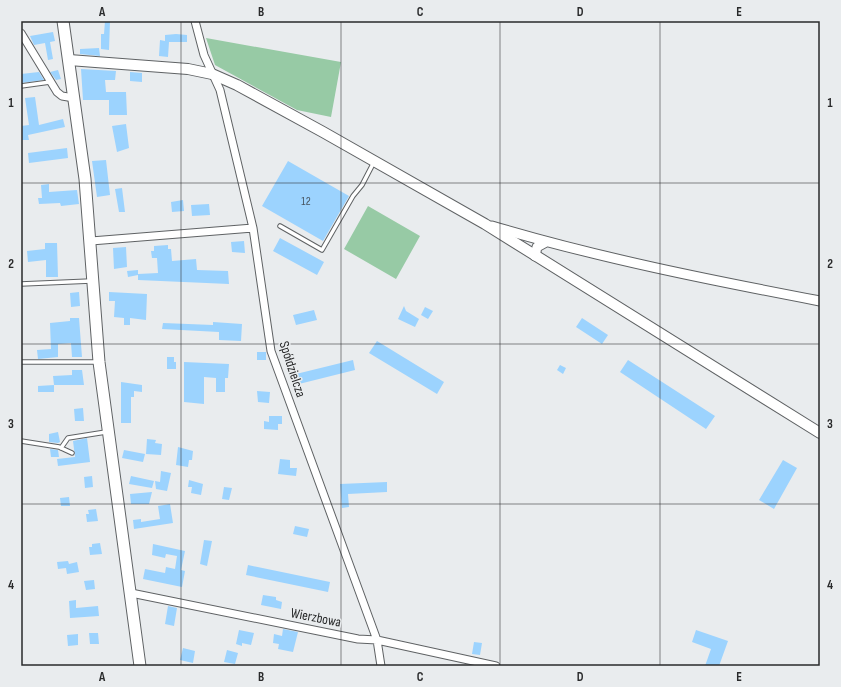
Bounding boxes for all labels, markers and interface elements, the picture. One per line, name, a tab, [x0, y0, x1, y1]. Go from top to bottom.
text: A	[98, 4, 106, 20]
text: B	[258, 4, 264, 20]
text: C	[417, 4, 424, 20]
text: D	[577, 4, 584, 20]
text: E	[736, 4, 742, 20]
text: 1	[8, 95, 14, 111]
text: 1	[827, 95, 833, 111]
house number: 12	[301, 194, 311, 209]
text: 2	[8, 256, 14, 272]
text: 2	[827, 256, 833, 272]
street label: Spółdzielcza	[276, 339, 310, 399]
text: 3	[8, 416, 14, 432]
text: 3	[827, 416, 833, 432]
text: 4	[8, 577, 14, 593]
text: 4	[827, 577, 833, 593]
street label: Wierzbowa	[289, 604, 343, 631]
text: A	[98, 669, 106, 685]
text: B	[258, 669, 264, 685]
text: C	[417, 669, 424, 685]
text: D	[577, 669, 584, 685]
text: E	[736, 669, 742, 685]

